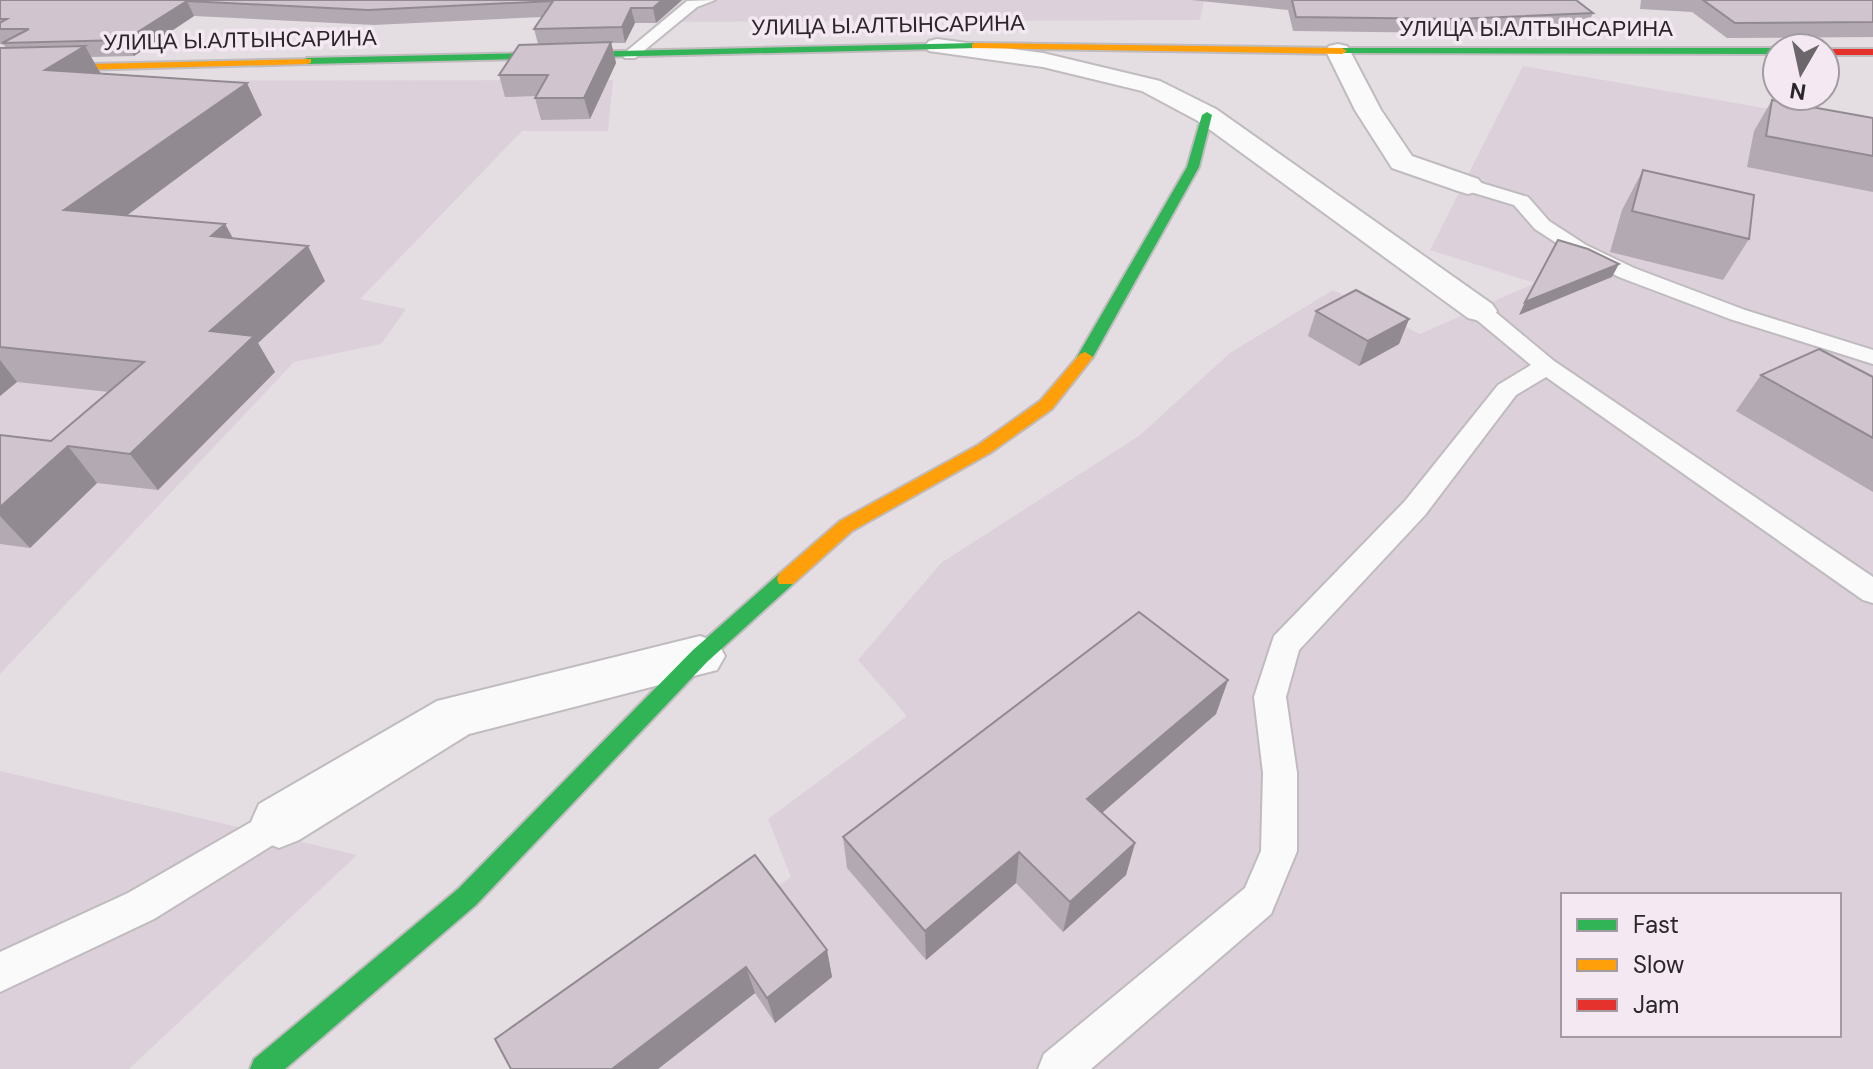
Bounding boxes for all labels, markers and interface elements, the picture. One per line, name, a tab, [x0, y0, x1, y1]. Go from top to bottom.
street label: УЛИЦА Ы.АЛТЫНСАРИНА	[751, 8, 1025, 42]
street label: УЛИЦА Ы.АЛТЫНСАРИНА	[1399, 14, 1673, 43]
street label: УЛИЦА Ы.АЛТЫНСАРИНА	[103, 23, 377, 57]
north arrow	[1761, 32, 1841, 112]
text: N	[1788, 76, 1808, 107]
legend	[1561, 893, 1841, 1037]
text: Fast	[1633, 909, 1679, 940]
text: Slow	[1633, 949, 1684, 980]
text: Jam	[1633, 989, 1679, 1020]

